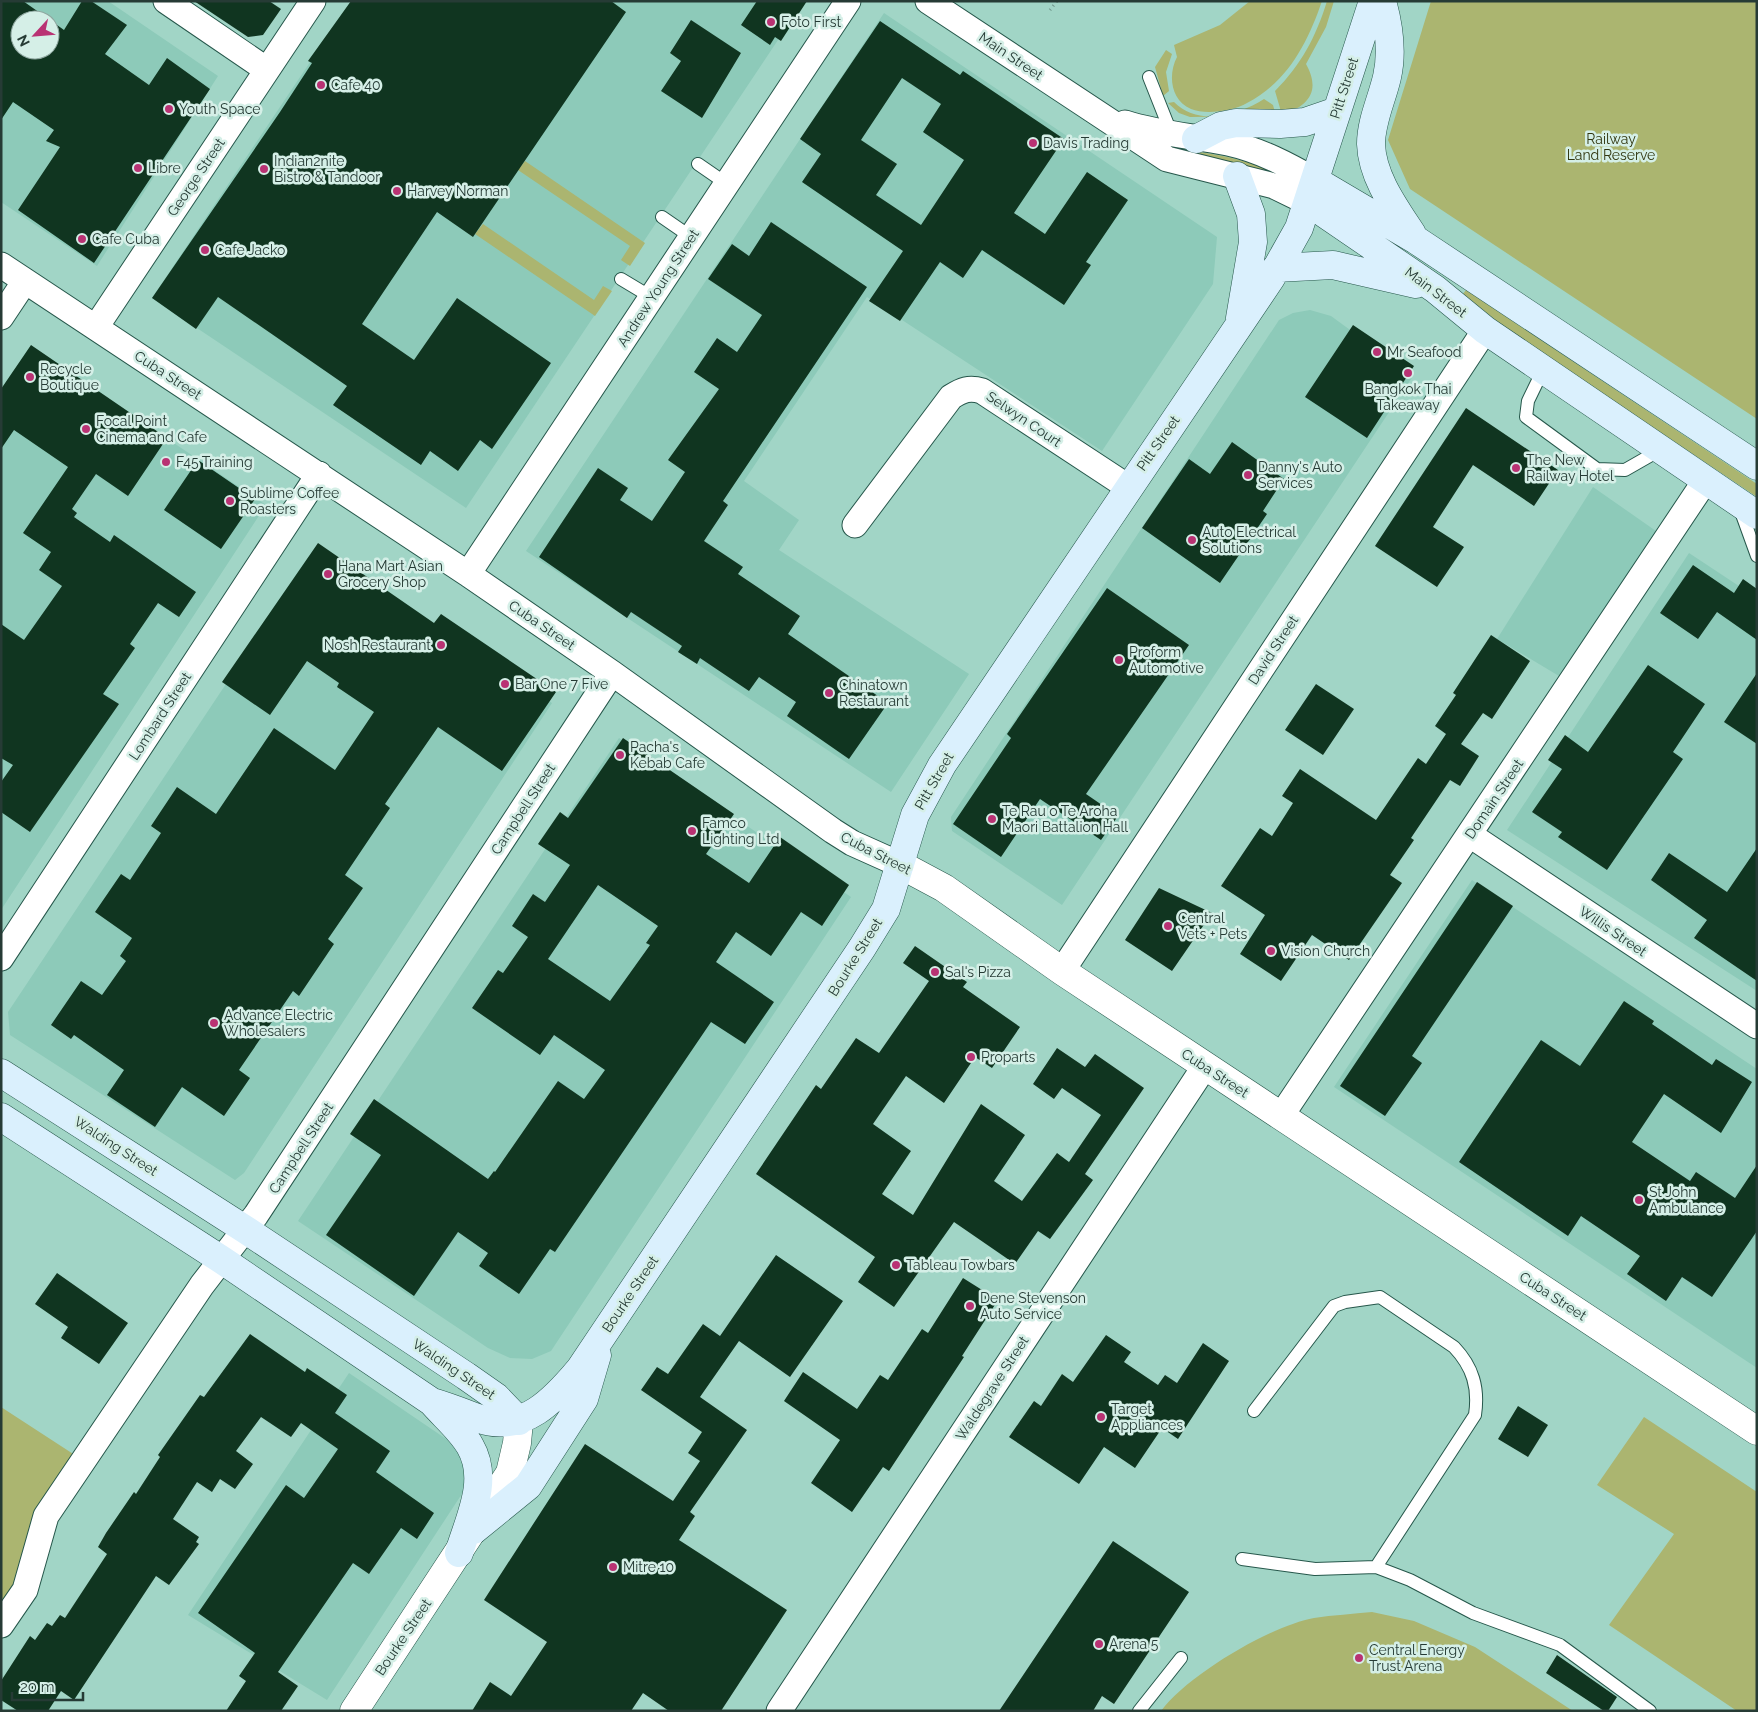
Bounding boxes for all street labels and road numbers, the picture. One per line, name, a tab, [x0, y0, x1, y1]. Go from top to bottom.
street label: Main Street	[976, 29, 1046, 83]
street label: Pitt Street	[1327, 55, 1362, 121]
street label: George Street	[164, 135, 228, 219]
street label: Andrew Young Street	[614, 226, 702, 350]
street label: Main Street	[1402, 264, 1470, 321]
street label: Cuba Street	[132, 347, 205, 403]
street label: Selwyn Court	[984, 388, 1065, 450]
street label: Pitt Street	[1133, 412, 1183, 474]
street label: Cuba Street	[506, 597, 578, 653]
street label: David Street	[1245, 612, 1301, 687]
street label: Lombard Street	[126, 669, 194, 763]
street label: Pitt Street	[911, 749, 957, 813]
street label: Domain Street	[1462, 756, 1527, 842]
street label: Campbell Street	[488, 760, 559, 857]
street label: Cuba Street	[838, 828, 914, 878]
street label: Willis Street	[1576, 903, 1650, 959]
street label: Bourke Street	[825, 915, 885, 999]
street label: Cuba Street	[1179, 1045, 1252, 1101]
street label: Campbell Street	[266, 1099, 337, 1196]
street label: Walding Street	[71, 1113, 161, 1179]
street label: Bourke Street	[599, 1253, 662, 1335]
street label: Cuba Street	[1517, 1268, 1590, 1324]
street label: Waldegrave Street	[952, 1333, 1032, 1443]
street label: Walding Street	[410, 1335, 499, 1403]
street label: Bourke Street	[372, 1596, 435, 1678]

